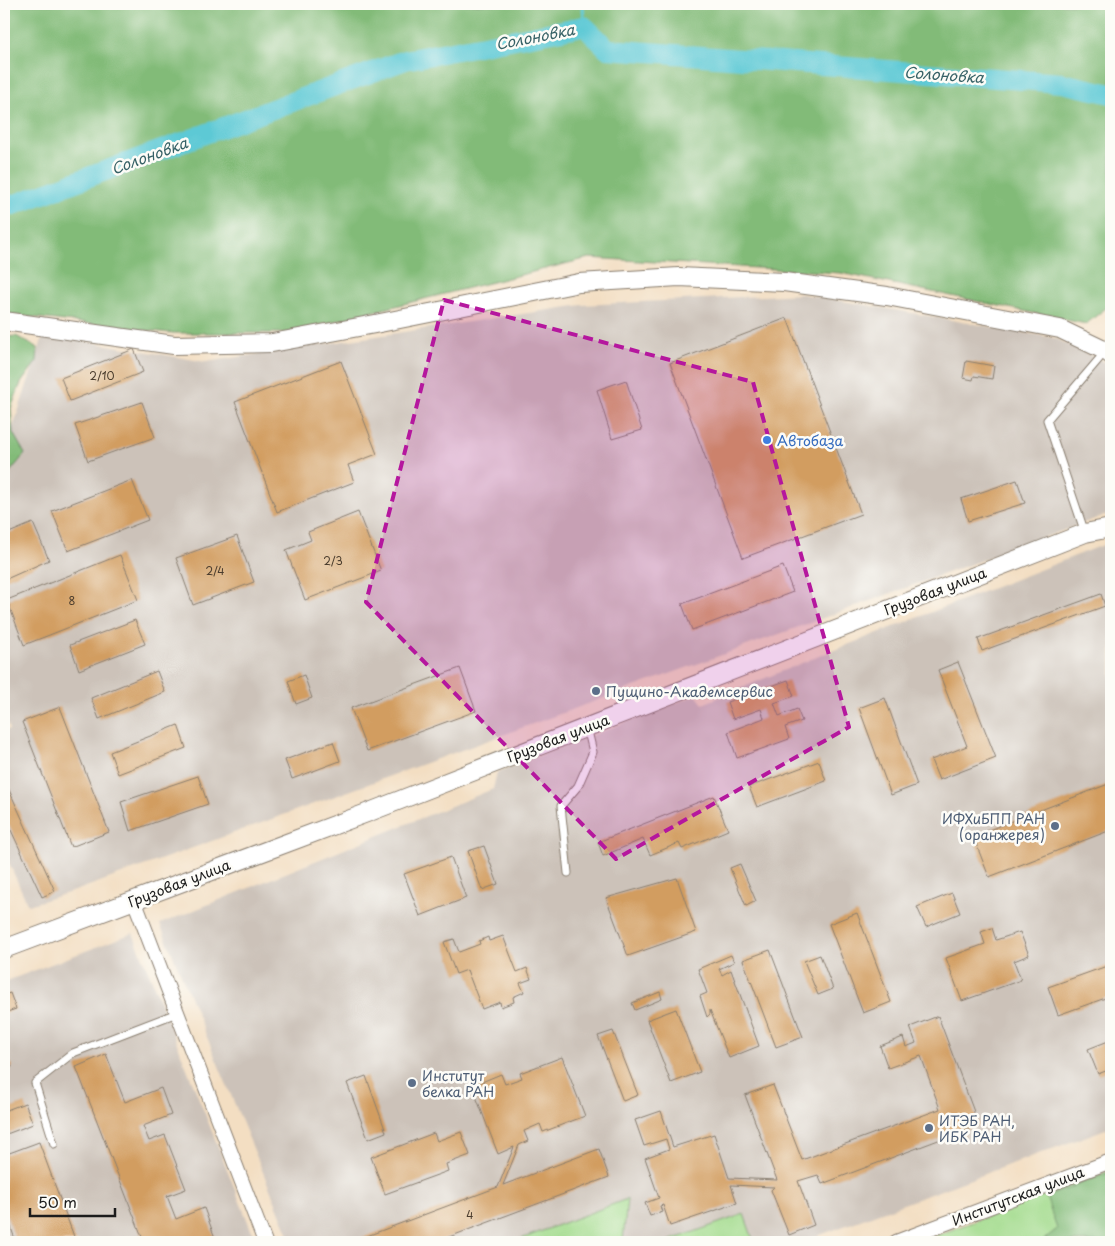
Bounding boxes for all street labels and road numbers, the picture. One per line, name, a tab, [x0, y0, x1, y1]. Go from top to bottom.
street label: Грузовая улица	[881, 562, 990, 620]
street label: Грузовая улица	[504, 709, 613, 767]
street label: Грузовая улица	[125, 854, 234, 912]
street label: Институтская улица	[949, 1161, 1087, 1231]

